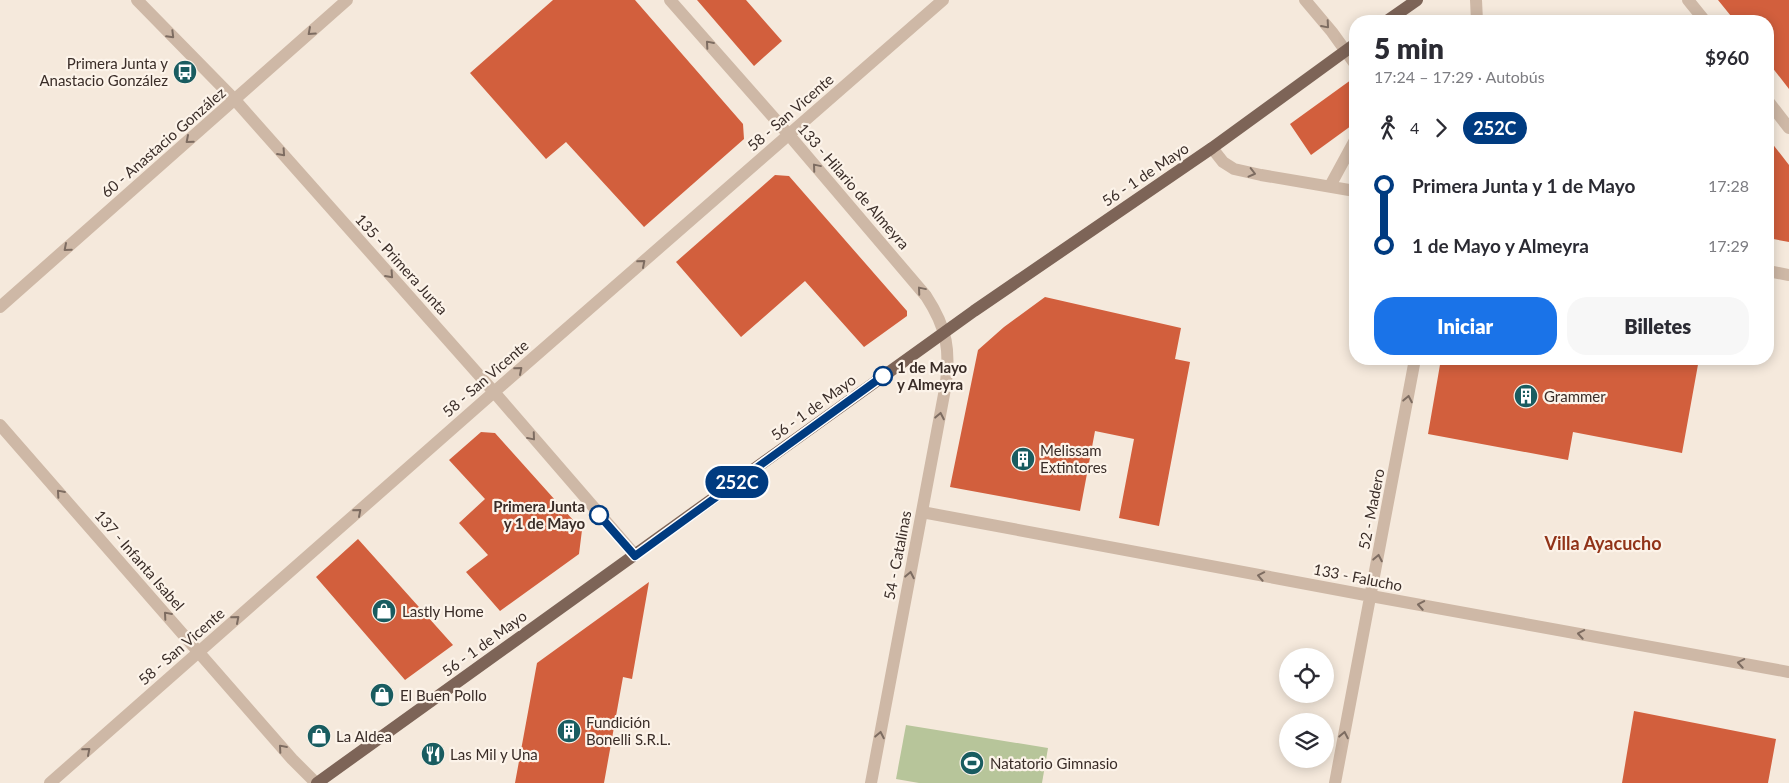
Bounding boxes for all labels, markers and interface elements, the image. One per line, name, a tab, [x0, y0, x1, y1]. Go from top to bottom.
one-way arrow	[1320, 19, 1329, 28]
one-way arrow	[307, 27, 316, 36]
one-way arrow	[166, 29, 175, 38]
text: 5 min	[1374, 31, 1444, 65]
one-way arrow	[706, 41, 715, 50]
text: $960	[1705, 46, 1749, 69]
place label: Primera Junta y Anastacio González	[39, 54, 168, 89]
bus stop icon: Primera Junta y Anastacio González	[172, 59, 198, 85]
text: 17:24 – 17:29 · Autobús	[1374, 67, 1545, 86]
street label: 58 - San Vicente	[743, 70, 837, 154]
street label: 60 - Anastacio González	[97, 83, 229, 201]
icon: walk	[1374, 114, 1402, 142]
icon: forward	[1427, 114, 1455, 142]
text: 252C	[1473, 117, 1517, 139]
text: 4	[1410, 118, 1419, 137]
street label: 133 - Hilario de Almeyra	[795, 119, 913, 253]
one-way arrow	[186, 134, 195, 143]
street label: 56 - 1 de Mayo	[1098, 138, 1192, 210]
one-way arrow	[277, 148, 286, 157]
one-way arrow	[813, 163, 822, 172]
one-way arrow	[1247, 167, 1256, 178]
text: Primera Junta y 1 de Mayo	[1412, 174, 1635, 197]
text: 17:28	[1708, 176, 1749, 195]
street label: 135 - Primera Junta	[352, 210, 452, 318]
text: 1 de Mayo y Almeyra	[1412, 234, 1589, 257]
text: 17:29	[1708, 236, 1749, 255]
one-way arrow	[64, 242, 73, 251]
one-way arrow	[636, 260, 645, 269]
one-way arrow	[384, 269, 393, 278]
one-way arrow	[918, 287, 927, 296]
button: Iniciar	[1374, 297, 1557, 355]
button: Billetes	[1567, 297, 1749, 355]
street label: 58 - San Vicente	[438, 336, 532, 420]
place label: 1 de Mayo y Almeyra	[897, 358, 968, 393]
one-way arrow	[514, 366, 523, 375]
marker: 1 de Mayo y Almeyra	[873, 366, 893, 386]
street label: 56 - 1 de Mayo	[767, 370, 859, 444]
building icon: Grammer	[1513, 383, 1539, 409]
place label: Grammer	[1544, 387, 1606, 405]
one-way arrow	[1402, 394, 1412, 403]
one-way arrow	[934, 411, 945, 420]
one-way arrow	[526, 431, 535, 440]
place label: Melissam Extintores	[1040, 441, 1107, 476]
building icon: Melissam Extintores	[1010, 446, 1036, 472]
line badge: 252C	[702, 466, 772, 498]
street label: 52 - Madero	[1354, 467, 1388, 551]
text: 252C	[715, 471, 759, 493]
one-way arrow	[56, 489, 65, 498]
place label: Primera Junta y 1 de Mayo	[493, 497, 585, 532]
marker: Primera Junta y 1 de Mayo	[589, 505, 609, 525]
street label: 137 - Infanta Isabel	[92, 506, 188, 614]
one-way arrow	[352, 508, 361, 517]
street label: 54 - Catalinas	[880, 509, 914, 601]
district label: Villa Ayacucho	[1543, 532, 1662, 554]
one-way arrow	[1372, 554, 1383, 563]
street label: 133 - Falucho	[1312, 560, 1404, 594]
one-way arrow	[904, 571, 914, 580]
one-way arrow	[1257, 571, 1266, 581]
shop icon: Lastly Home	[371, 598, 397, 624]
one-way arrow	[1417, 601, 1426, 611]
place label: Lastly Home	[402, 602, 484, 620]
street label: 58 - San Vicente	[134, 604, 228, 688]
street label: 56 - 1 de Mayo	[438, 606, 530, 680]
one-way arrow	[164, 611, 173, 620]
one-way arrow	[230, 616, 239, 625]
one-way arrow	[1577, 630, 1586, 640]
map controls	[1279, 648, 1334, 768]
button: locate	[1279, 648, 1334, 703]
one-way arrow	[1737, 659, 1745, 669]
shop icon: El Buen Pollo	[369, 682, 395, 708]
place label: El Buen Pollo	[400, 686, 487, 704]
place label: Fundición Bonelli S.R.L.	[586, 713, 671, 748]
button: layers	[1279, 713, 1334, 768]
building icon: Fundición Bonelli S.R.L.	[556, 718, 582, 744]
shop icon: La Aldea	[306, 723, 332, 749]
place label: La Aldea	[336, 727, 392, 745]
one-way arrow	[874, 731, 884, 739]
one-way arrow	[1338, 731, 1349, 740]
restaurant icon: Las Mil y Una	[420, 741, 446, 767]
one-way arrow	[279, 744, 288, 753]
place label: Las Mil y Una	[450, 745, 538, 763]
one-way arrow	[81, 748, 90, 757]
sports icon: Natatorio Gimnasio	[959, 750, 985, 776]
place label: Natatorio Gimnasio	[990, 754, 1118, 772]

